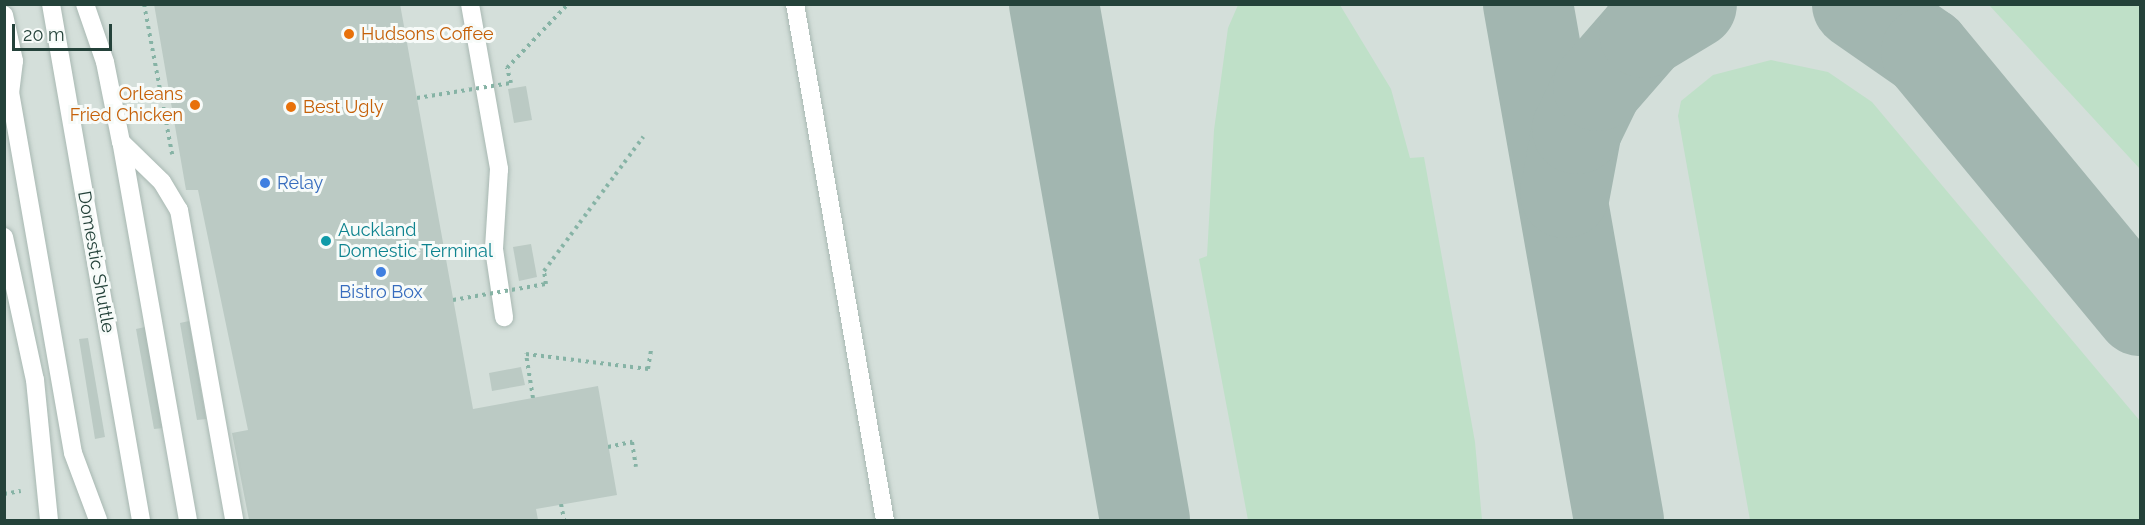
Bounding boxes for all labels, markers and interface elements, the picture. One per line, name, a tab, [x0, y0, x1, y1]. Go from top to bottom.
scale bar	[15, 12, 116, 50]
place label: Hudsons Coffee	[361, 23, 494, 45]
text: 20 m	[23, 24, 65, 45]
marker: Hudsons Coffee	[342, 27, 356, 41]
place label: Orleans Fried Chicken	[70, 84, 183, 127]
place label: Best Ugly	[303, 96, 384, 118]
marker: Orleans Fried Chicken	[188, 98, 202, 112]
marker: Best Ugly	[284, 100, 298, 114]
place label: Relay	[277, 172, 323, 194]
marker: Relay	[258, 176, 272, 190]
street label: Domestic Shuttle	[73, 189, 119, 335]
place label: Auckland Domestic Terminal	[338, 220, 493, 262]
marker: Auckland Domestic Terminal	[319, 234, 333, 248]
marker: Bistro Box	[374, 265, 388, 279]
place label: Bistro Box	[339, 281, 423, 303]

